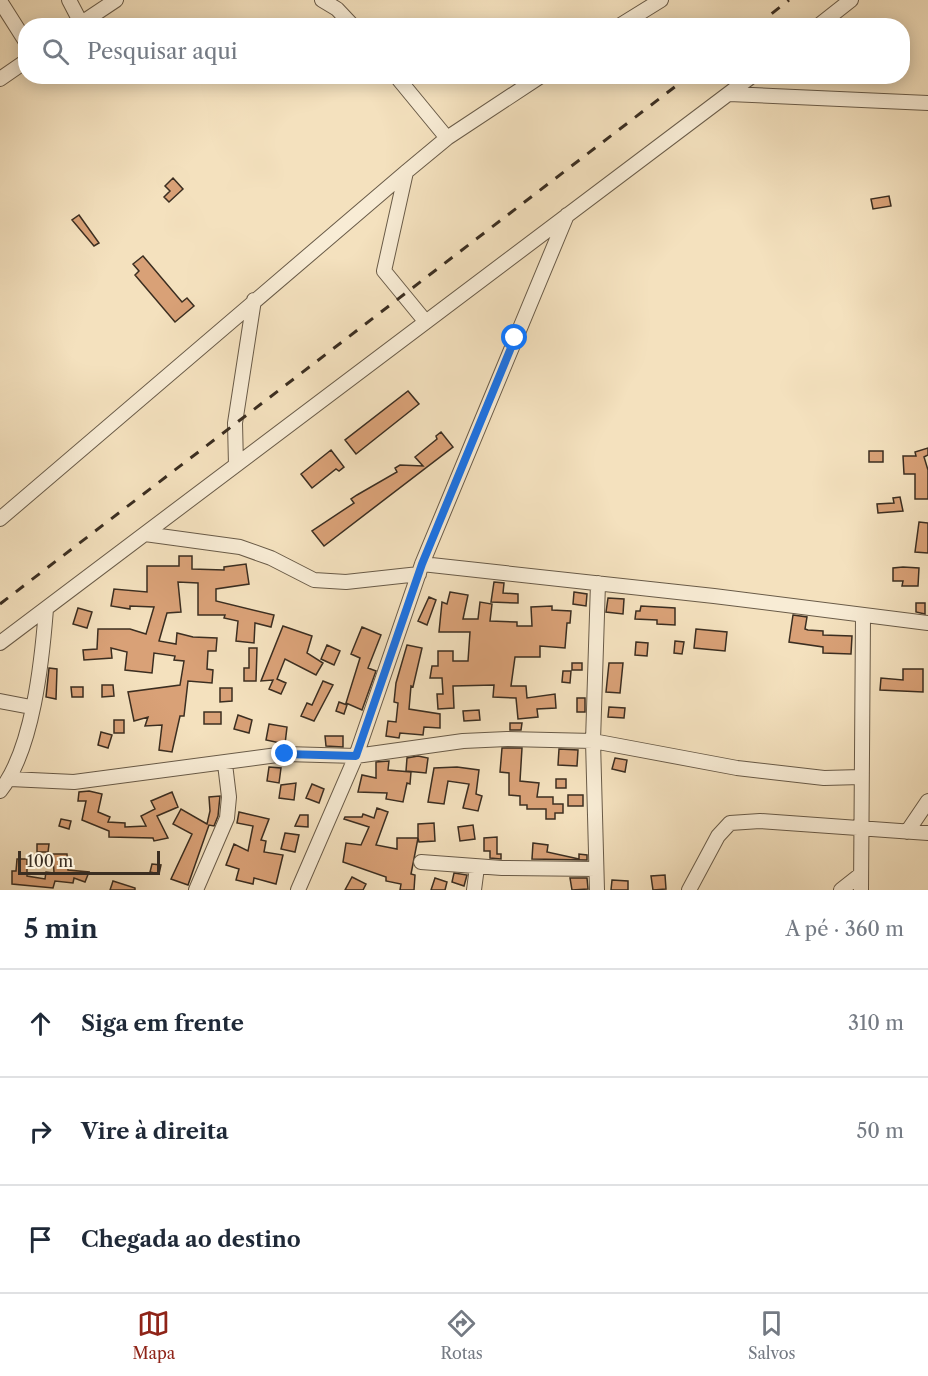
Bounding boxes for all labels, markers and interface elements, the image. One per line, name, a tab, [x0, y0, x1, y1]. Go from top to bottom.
search box	[18, 18, 910, 84]
icon: search	[39, 35, 72, 68]
text: Pesquisar aqui	[87, 38, 237, 65]
route start	[501, 324, 527, 350]
route end	[271, 740, 297, 766]
scale bar	[18, 848, 160, 876]
text: 100 m	[27, 851, 73, 871]
text: 5 min	[24, 913, 98, 945]
text: A pé · 360 m	[785, 917, 904, 941]
icon: ahead	[24, 1007, 57, 1040]
text: Siga em frente	[81, 1010, 244, 1037]
text: 310 m	[848, 1011, 904, 1035]
icon: right	[24, 1115, 57, 1148]
text: Vire à direita	[81, 1118, 228, 1145]
text: 50 m	[857, 1119, 904, 1143]
icon: arrive	[24, 1223, 57, 1256]
text: Chegada ao destino	[81, 1226, 301, 1253]
tab: Mapa	[133, 1307, 175, 1363]
tab: Rotas	[440, 1307, 483, 1363]
tab: Salvos	[748, 1307, 795, 1363]

